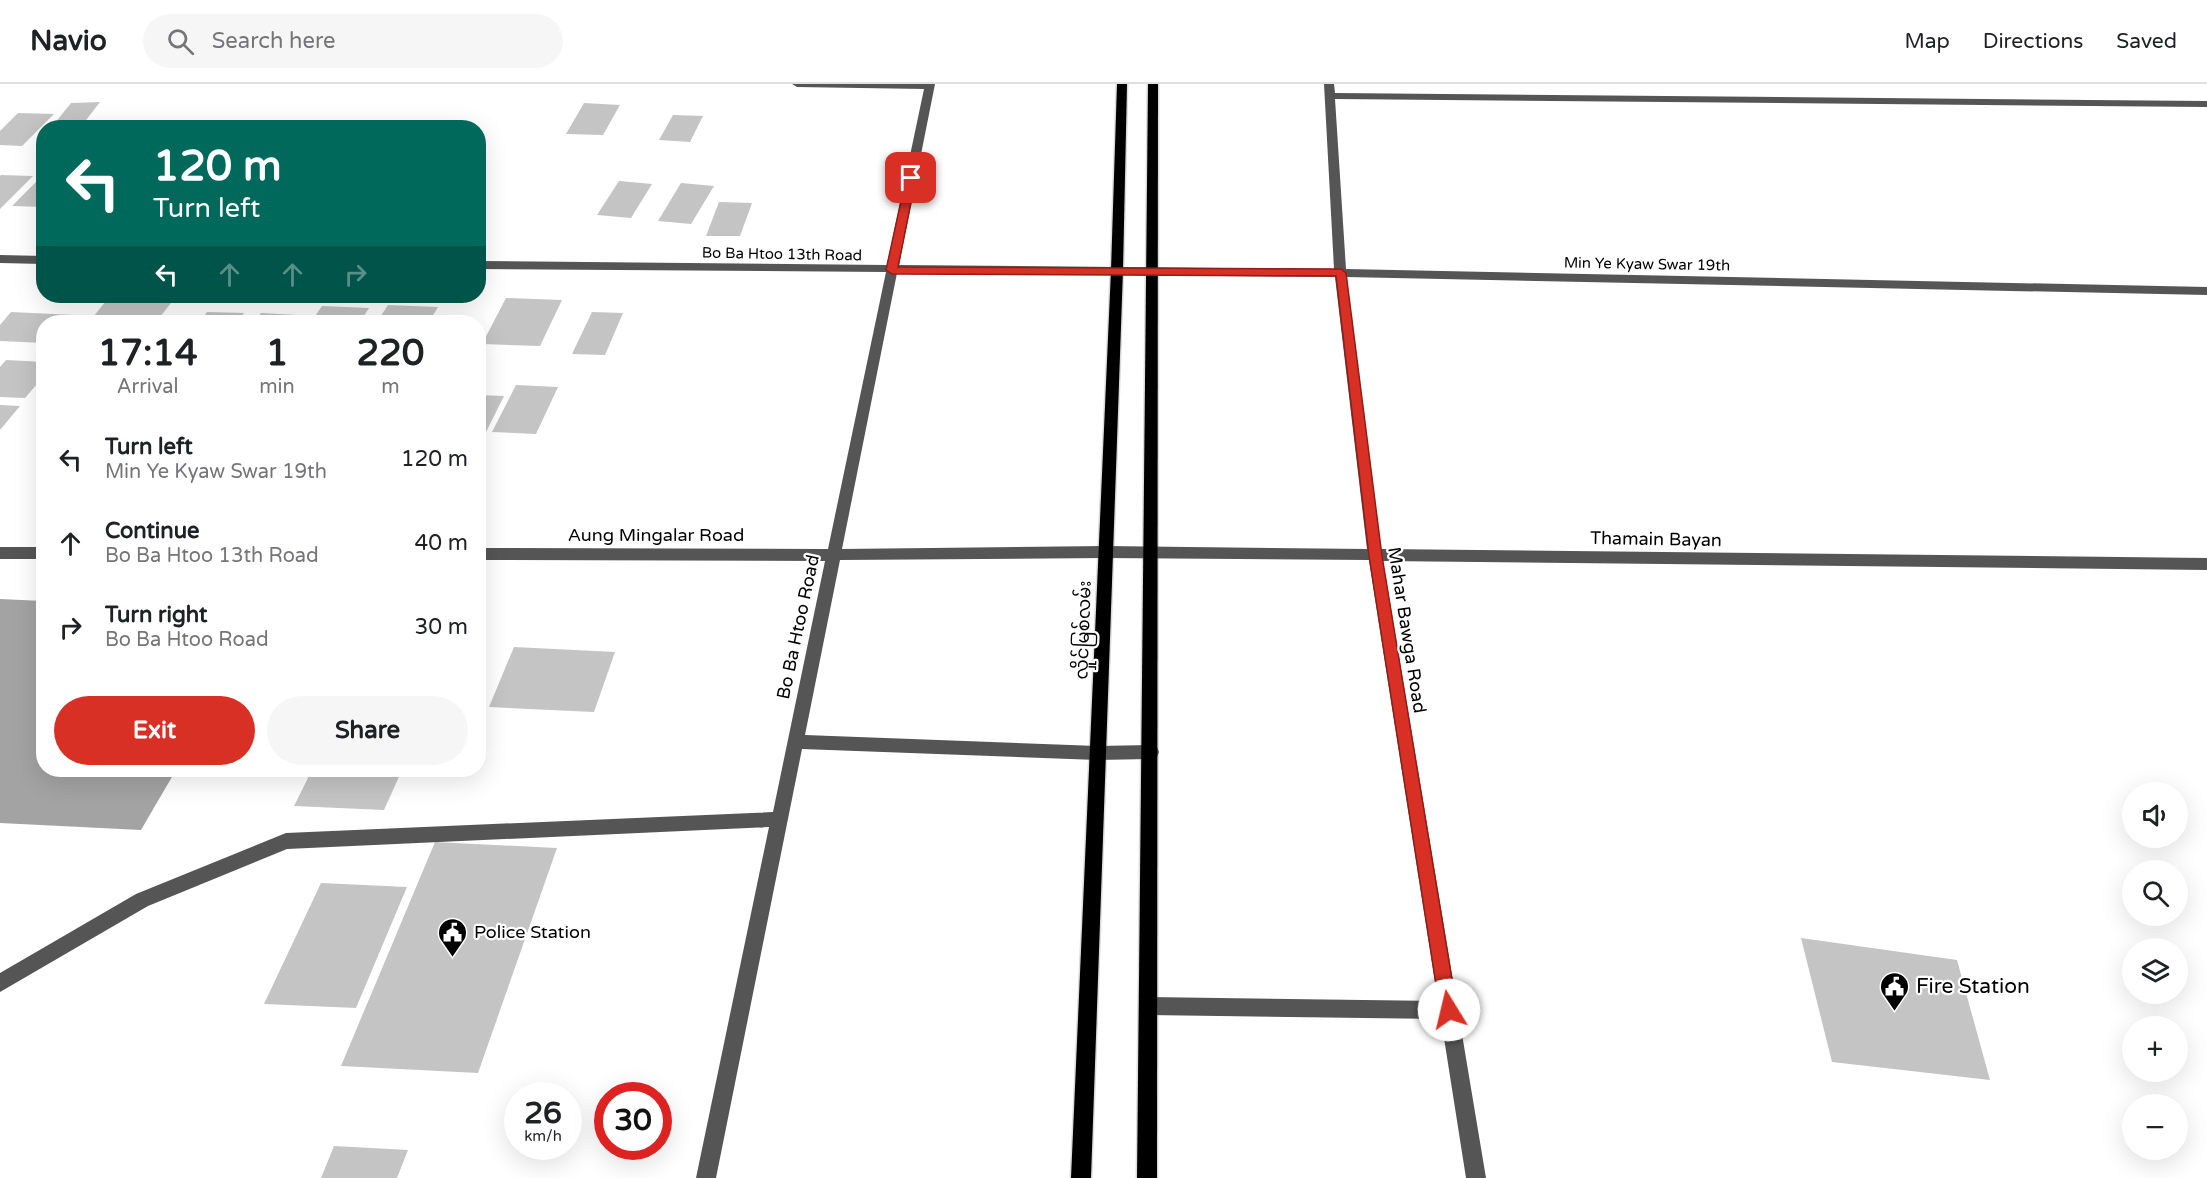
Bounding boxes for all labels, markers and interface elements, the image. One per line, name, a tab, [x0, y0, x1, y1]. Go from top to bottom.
search box	[143, 14, 563, 68]
text: Navio	[30, 24, 107, 58]
icon: search	[164, 25, 197, 58]
text: Search here	[212, 28, 336, 54]
text: Map	[1904, 29, 1950, 54]
text: Directions	[1983, 29, 2083, 54]
text: Saved	[2116, 29, 2177, 54]
text: 120 m	[153, 141, 282, 192]
icon: left	[54, 144, 132, 222]
pin	[885, 152, 936, 203]
icon: arrive	[894, 161, 927, 194]
text: Turn left	[153, 192, 260, 225]
street label: Bo Ba Htoo 13th Road	[702, 244, 862, 264]
street label: Min Ye Kyaw Swar 19th	[1564, 254, 1730, 274]
icon: left	[150, 258, 183, 291]
icon: ahead	[213, 258, 246, 291]
icon: ahead	[276, 258, 309, 291]
icon: right	[339, 258, 372, 291]
text: 17:14	[98, 332, 198, 375]
text: 1	[266, 332, 288, 375]
text: 220	[356, 332, 424, 375]
text: Arrival	[117, 375, 179, 399]
text: min	[259, 375, 295, 399]
text: m	[381, 375, 400, 399]
text: Turn left	[105, 434, 193, 460]
icon: left	[54, 443, 87, 476]
text: 120 m	[401, 446, 468, 472]
text: Min Ye Kyaw Swar 19th	[105, 460, 327, 484]
text: Continue	[105, 518, 200, 544]
street label: Aung Mingalar Road	[568, 524, 744, 546]
icon: ahead	[54, 527, 87, 560]
street label: Thamain Bayan	[1590, 527, 1722, 551]
text: 40 m	[414, 530, 468, 556]
text: Bo Ba Htoo 13th Road	[105, 544, 319, 568]
street label: Mahar Bawga Road	[1383, 545, 1431, 715]
street label: Bo Ba Htoo Road	[772, 553, 824, 701]
street label: လှိုင်မြစ်လမ်း	[1067, 580, 1100, 680]
text: Turn right	[105, 602, 207, 628]
icon: right	[54, 611, 87, 644]
text: 30 m	[414, 614, 468, 640]
text: Bo Ba Htoo Road	[105, 628, 269, 652]
button: Exit	[54, 696, 255, 765]
button: Share	[267, 696, 468, 765]
map controls	[2122, 782, 2188, 1160]
button: sound	[2122, 782, 2188, 848]
button: search	[2122, 860, 2188, 926]
public building icon: Police Station	[437, 916, 469, 958]
place label: Police Station	[474, 921, 591, 943]
button: layers	[2122, 938, 2188, 1004]
public building icon: Fire Station	[1879, 970, 1911, 1012]
place label: Fire Station	[1916, 974, 2030, 999]
position arrow	[1417, 978, 1481, 1042]
button: +	[2122, 1016, 2188, 1082]
speed limit sign: 30	[594, 1082, 672, 1160]
button: −	[2122, 1094, 2188, 1160]
text: 26	[524, 1095, 562, 1132]
text: km/h	[524, 1127, 562, 1145]

